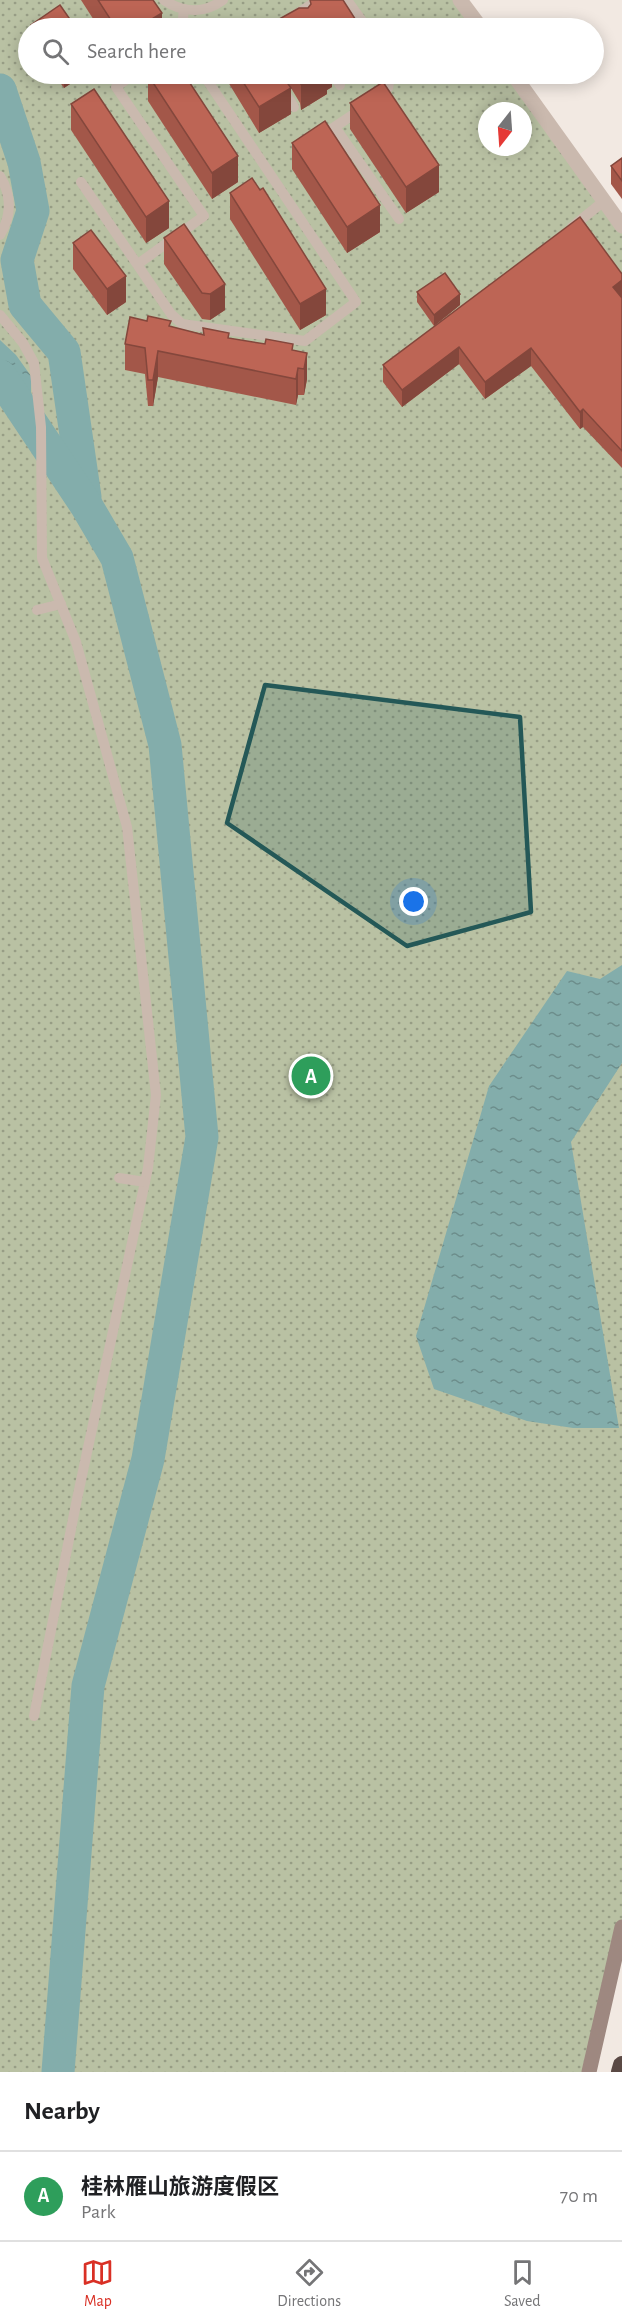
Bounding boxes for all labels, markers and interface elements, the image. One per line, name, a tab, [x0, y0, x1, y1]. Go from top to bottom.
search box	[18, 18, 604, 84]
icon: search	[39, 35, 72, 68]
text: Search here	[87, 40, 186, 62]
north arrow	[478, 102, 532, 156]
your location	[399, 887, 428, 916]
pin: A	[292, 1054, 330, 1098]
text: Nearby	[24, 2098, 100, 2124]
text: 桂林雁山旅游度假区	[81, 2176, 279, 2198]
text: A	[38, 2186, 50, 2206]
text: 70 m	[560, 2186, 598, 2206]
text: Park	[81, 2202, 116, 2222]
tab: Map	[81, 2256, 114, 2311]
tab: Directions	[277, 2256, 341, 2311]
tab: Saved	[504, 2256, 541, 2311]

